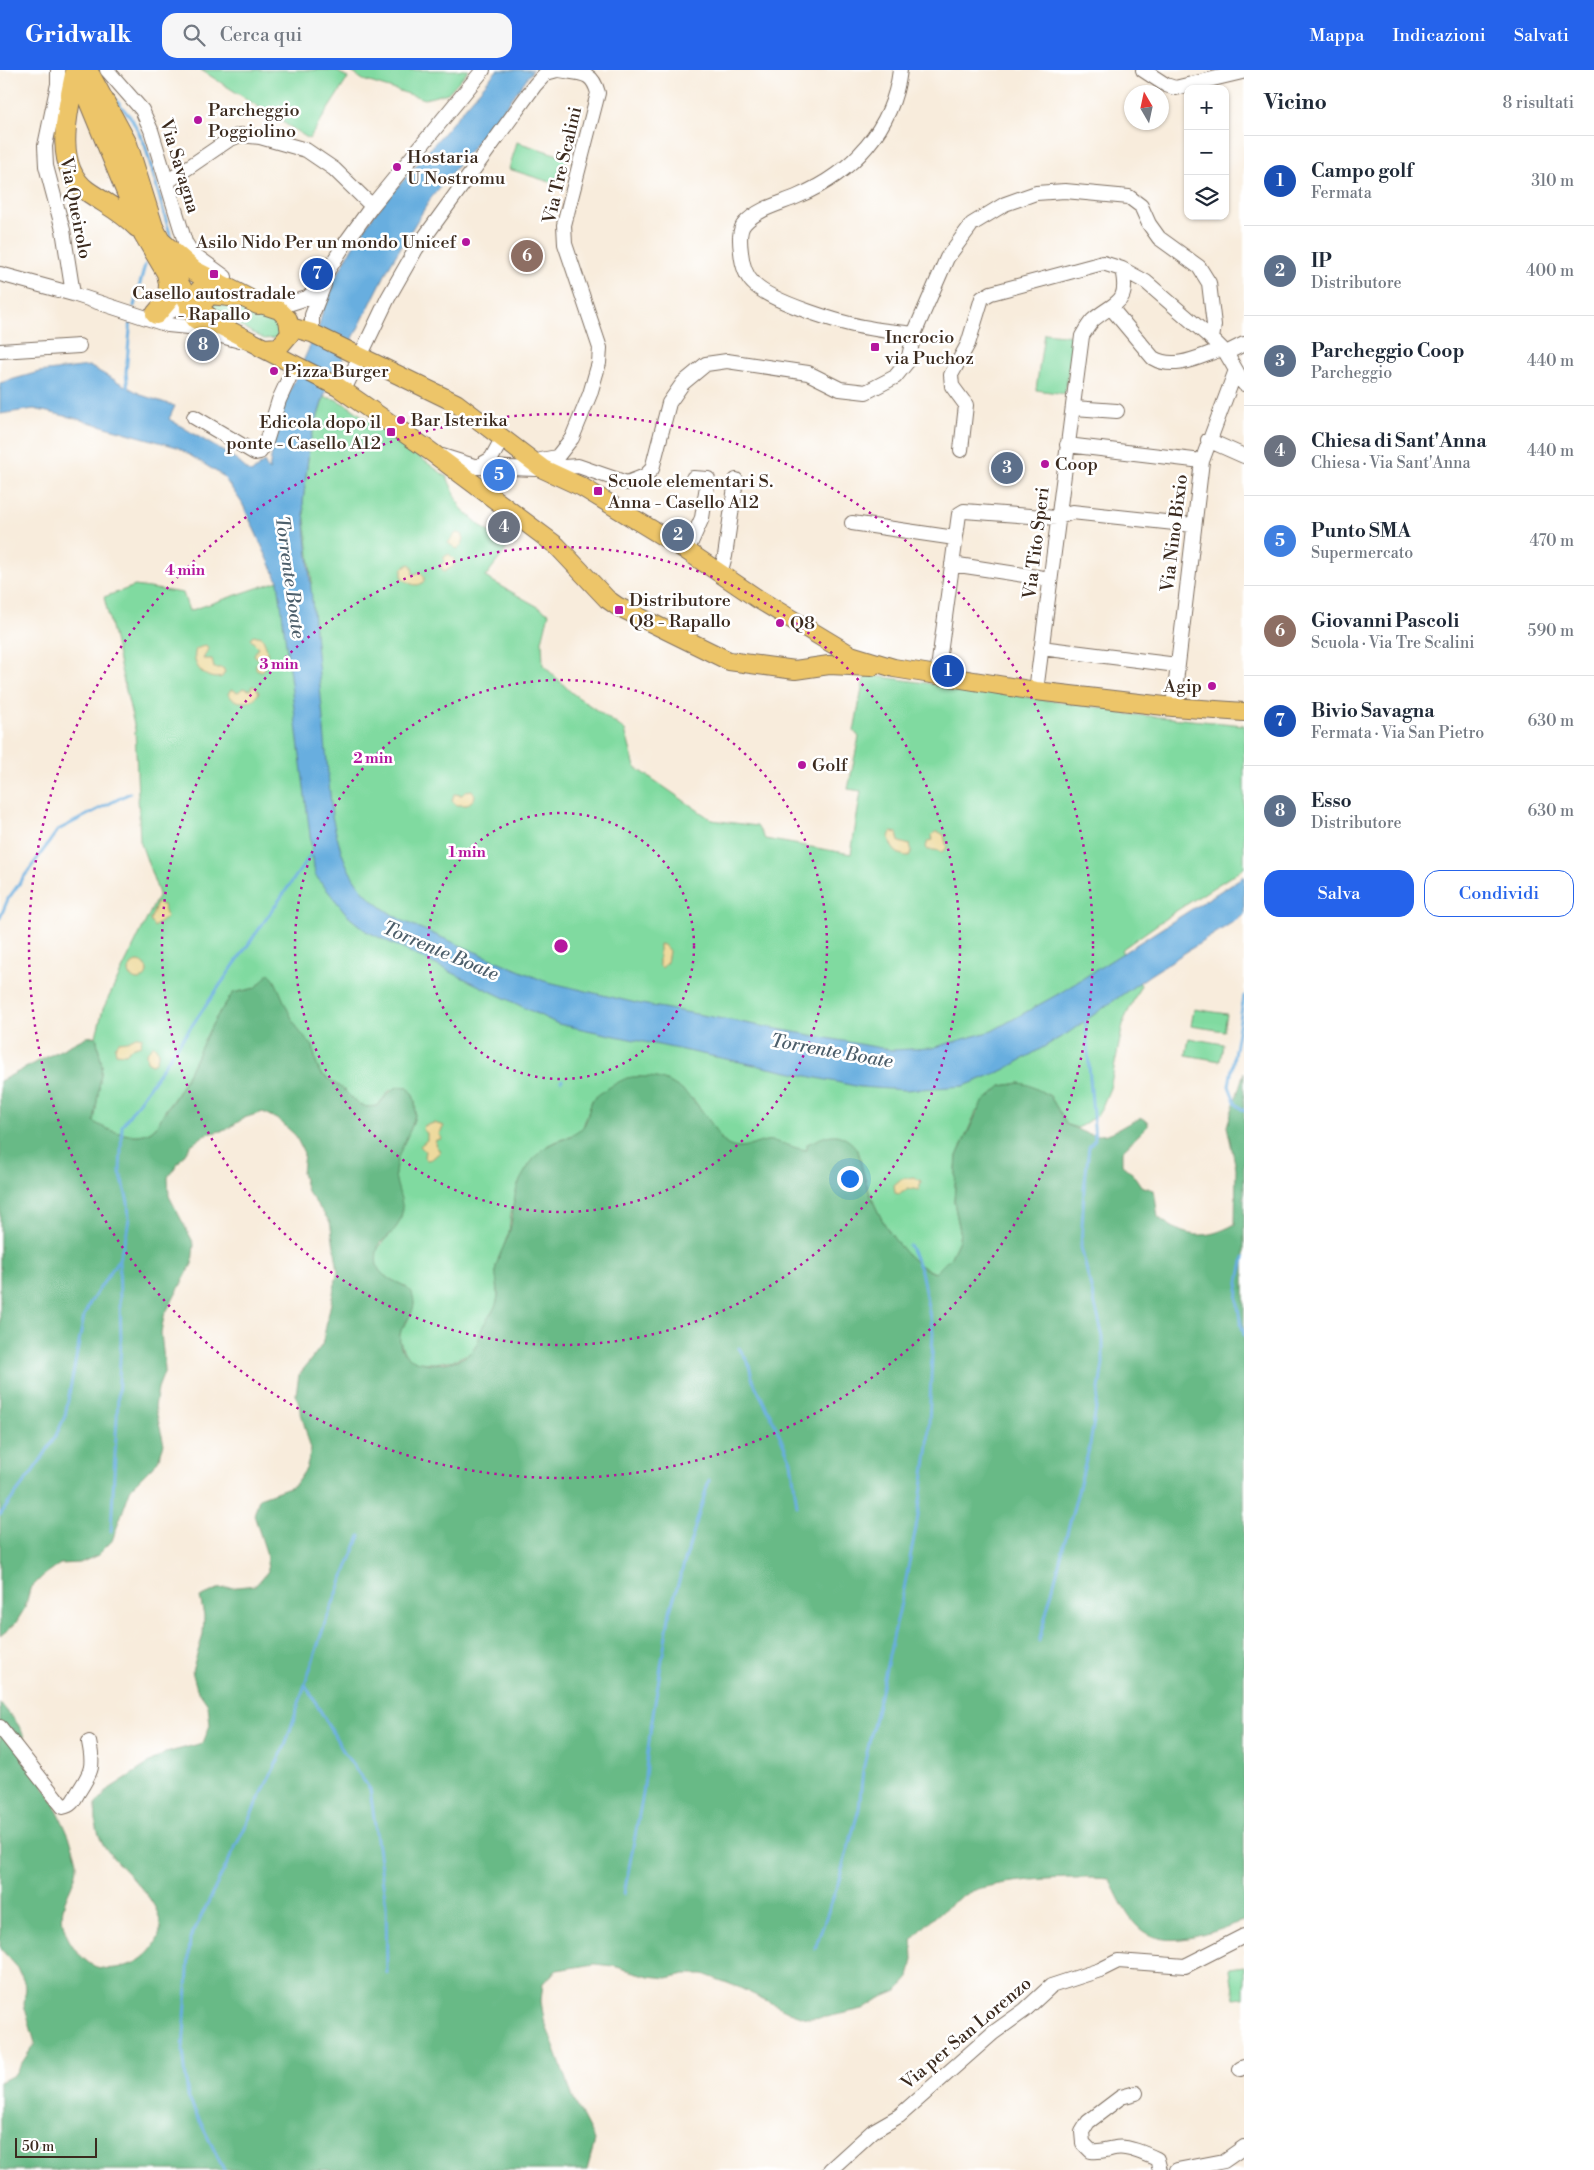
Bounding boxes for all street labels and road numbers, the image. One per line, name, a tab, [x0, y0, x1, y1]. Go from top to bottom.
street label: Via Tre Scalini	[538, 104, 587, 227]
street label: Via Savagna	[154, 115, 205, 217]
street label: Via Queirolo	[54, 154, 97, 261]
street label: Via Nino Bixio	[1156, 473, 1193, 594]
street label: Via Tito Speri	[1018, 486, 1055, 601]
street label: Via per San Lorenzo	[895, 1972, 1036, 2095]

